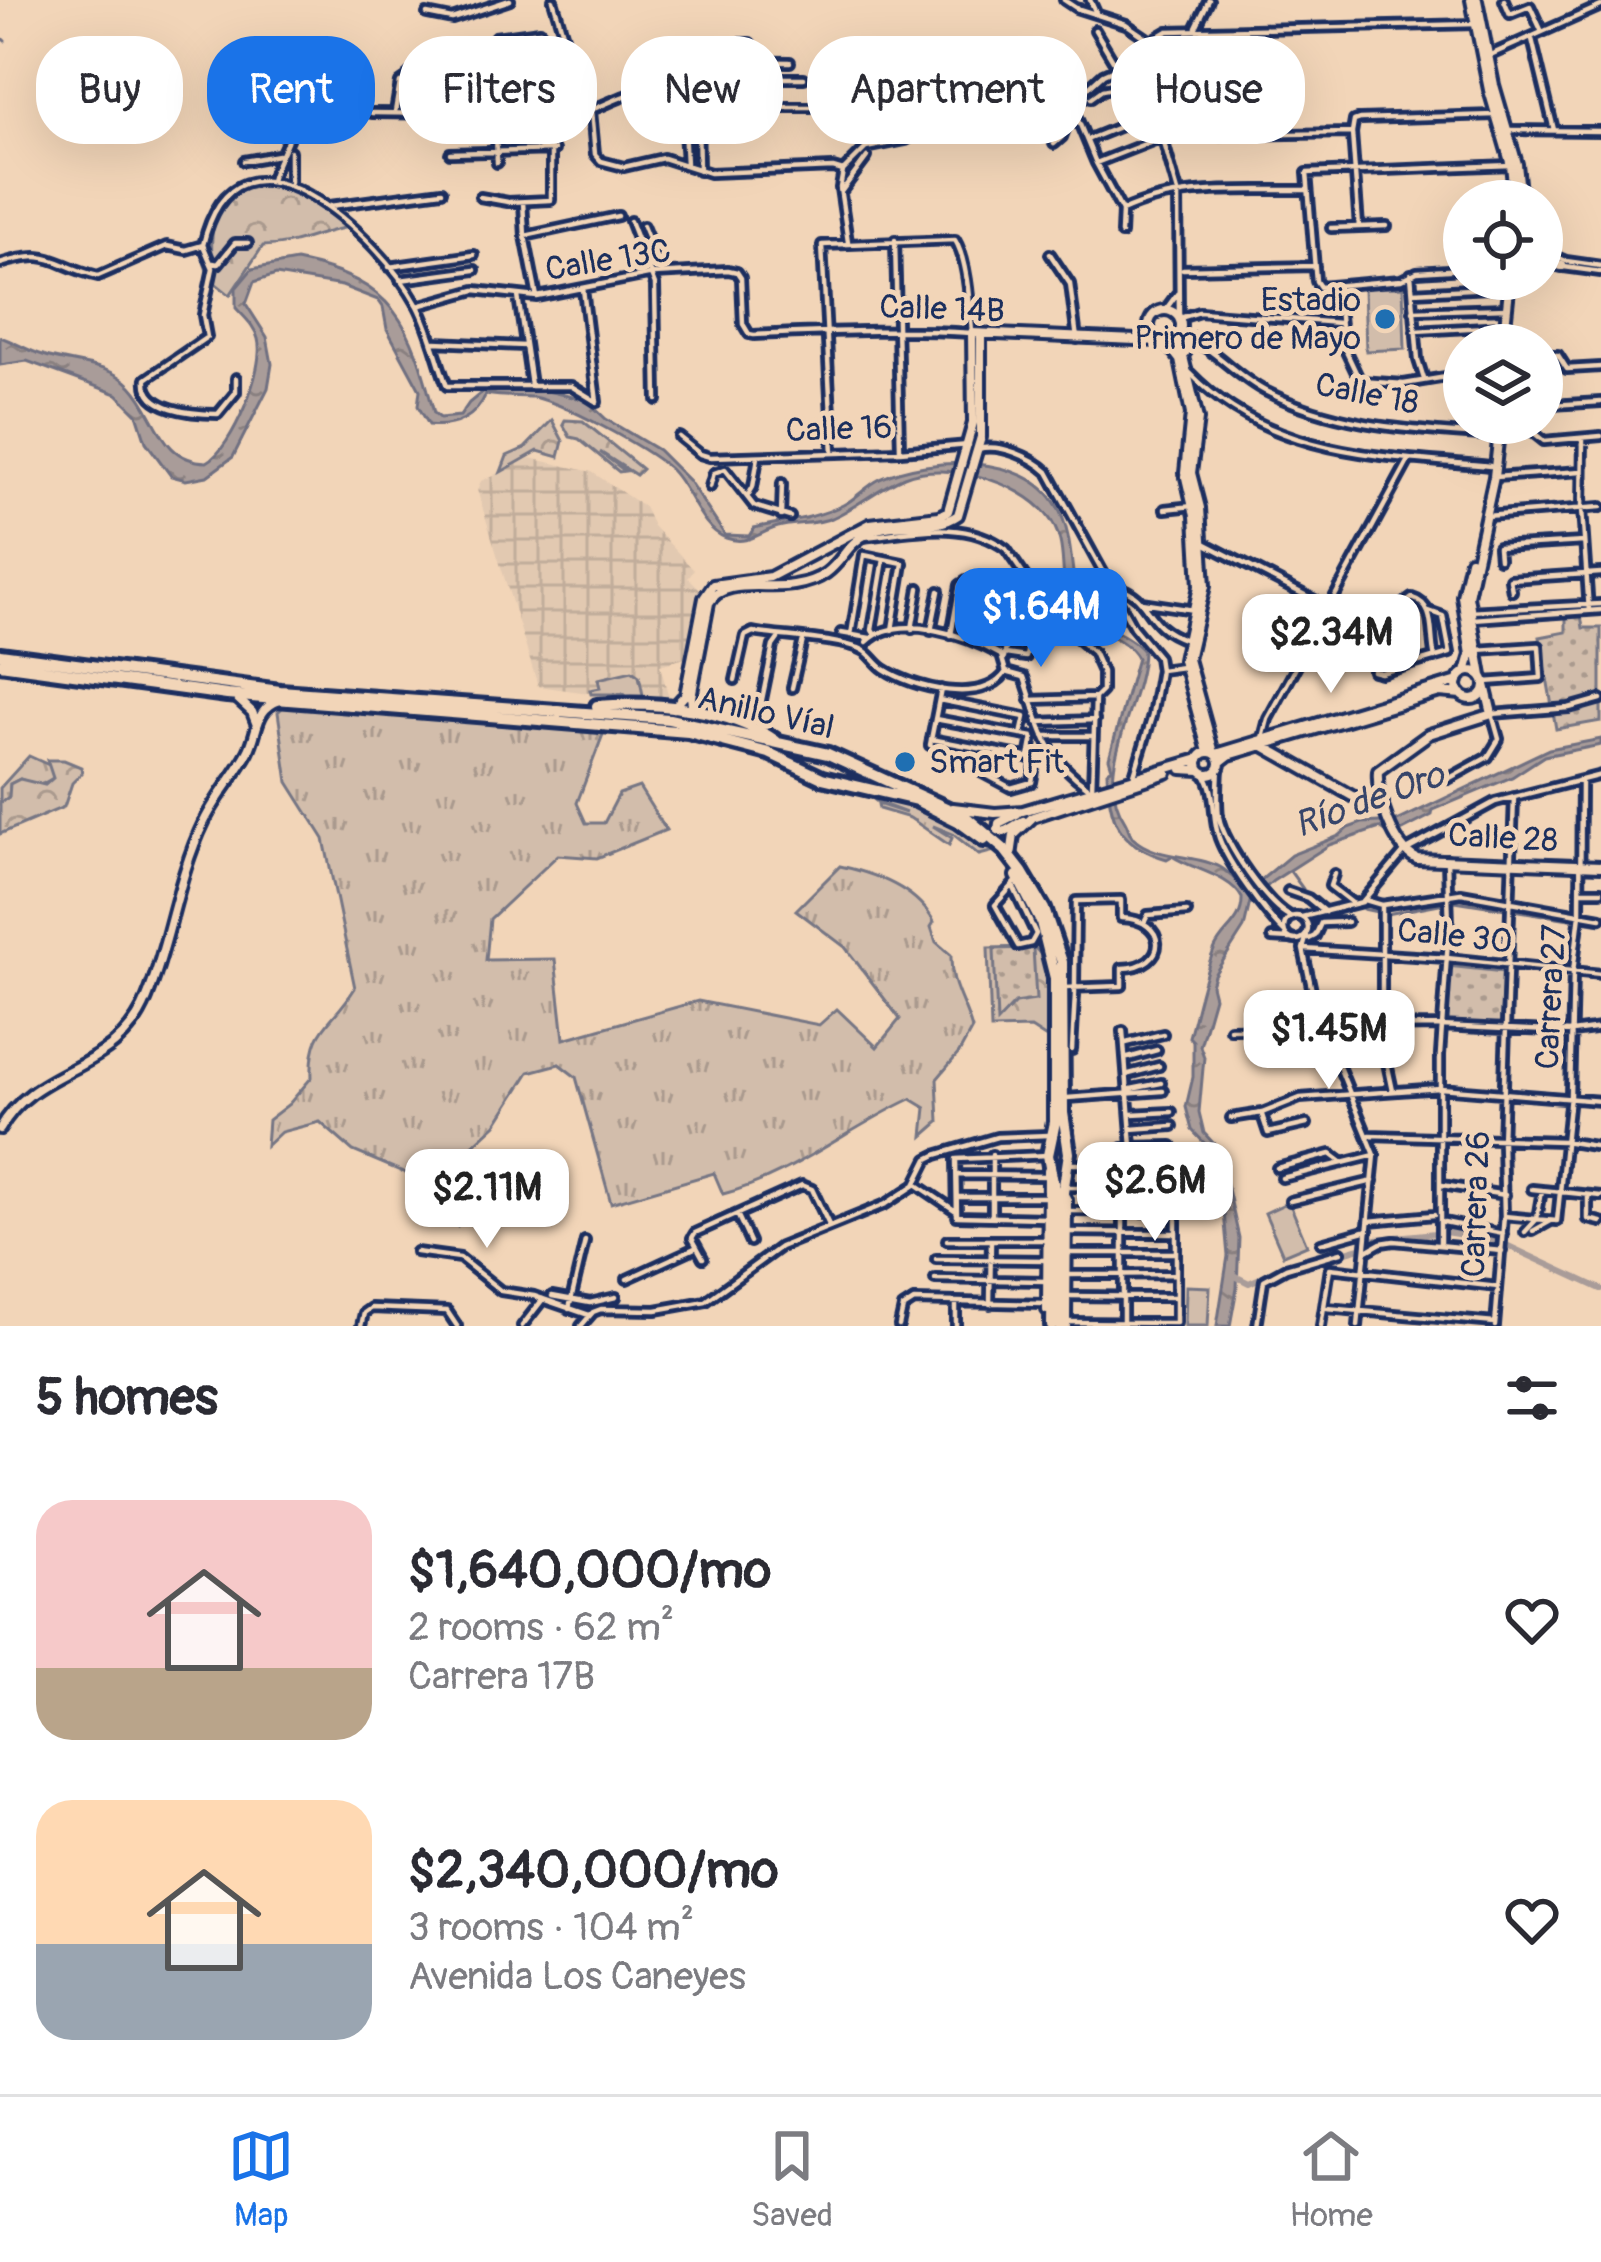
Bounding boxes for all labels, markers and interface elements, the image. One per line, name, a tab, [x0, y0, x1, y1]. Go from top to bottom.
chip: Buy	[36, 36, 183, 144]
chip: Rent	[207, 36, 375, 144]
chip: Filters	[399, 36, 597, 144]
chip: New	[621, 36, 783, 144]
chip: Apartment	[807, 36, 1087, 144]
chip: House	[1111, 36, 1305, 144]
map controls	[1443, 180, 1563, 444]
button: locate	[1443, 180, 1563, 300]
street label: Calle 13C	[542, 230, 674, 290]
place label: Estadio Primero de Mayo	[1134, 280, 1361, 359]
street label: Calle 14B	[879, 286, 1005, 332]
marker: Estadio Primero de Mayo	[1372, 306, 1398, 332]
button: layers	[1443, 324, 1563, 444]
street label: Calle 18	[1312, 364, 1422, 424]
street label: Calle 16	[785, 407, 893, 451]
pin: $1.64M	[943, 568, 1139, 670]
text: $1.64M	[982, 582, 1100, 631]
pin: $2.34M	[1233, 594, 1429, 696]
text: $2.34M	[1269, 608, 1393, 657]
street label: Anillo Víal	[694, 677, 838, 749]
place label: Smart Fit	[929, 742, 1065, 783]
marker: Smart Fit	[892, 749, 918, 775]
water label: Río de Oro	[1288, 751, 1452, 848]
street label: Calle 28	[1447, 815, 1559, 861]
street label: Calle 30	[1395, 910, 1515, 962]
street label: Carrera 27	[1527, 923, 1575, 1071]
pin: $1.45M	[1231, 990, 1427, 1092]
text: $1.45M	[1271, 1004, 1387, 1053]
street label: Carrera 26	[1453, 1130, 1499, 1278]
pin: $2.6M	[1071, 1142, 1239, 1244]
pin: $2.11M	[389, 1149, 585, 1251]
text: $2.6M	[1104, 1156, 1206, 1205]
text: $2.11M	[432, 1163, 542, 1212]
icon: filters	[1499, 1365, 1565, 1431]
text: 5 homes	[36, 1366, 218, 1430]
text: $1,640,000/mo	[408, 1539, 771, 1603]
icon: home	[132, 1548, 276, 1692]
icon: heart	[1499, 1587, 1565, 1653]
text: 2 rooms · 62 m²	[408, 1603, 674, 1652]
text: Carrera 17B	[408, 1652, 595, 1701]
text: $2,340,000/mo	[408, 1839, 778, 1903]
icon: home	[132, 1848, 276, 1992]
icon: heart	[1499, 1887, 1565, 1953]
text: 3 rooms · 104 m²	[408, 1903, 694, 1952]
text: Avenida Los Caneyes	[408, 1952, 746, 2001]
tab: Map	[228, 2123, 294, 2236]
tab: Saved	[751, 2123, 833, 2236]
tab: Home	[1289, 2123, 1373, 2236]

